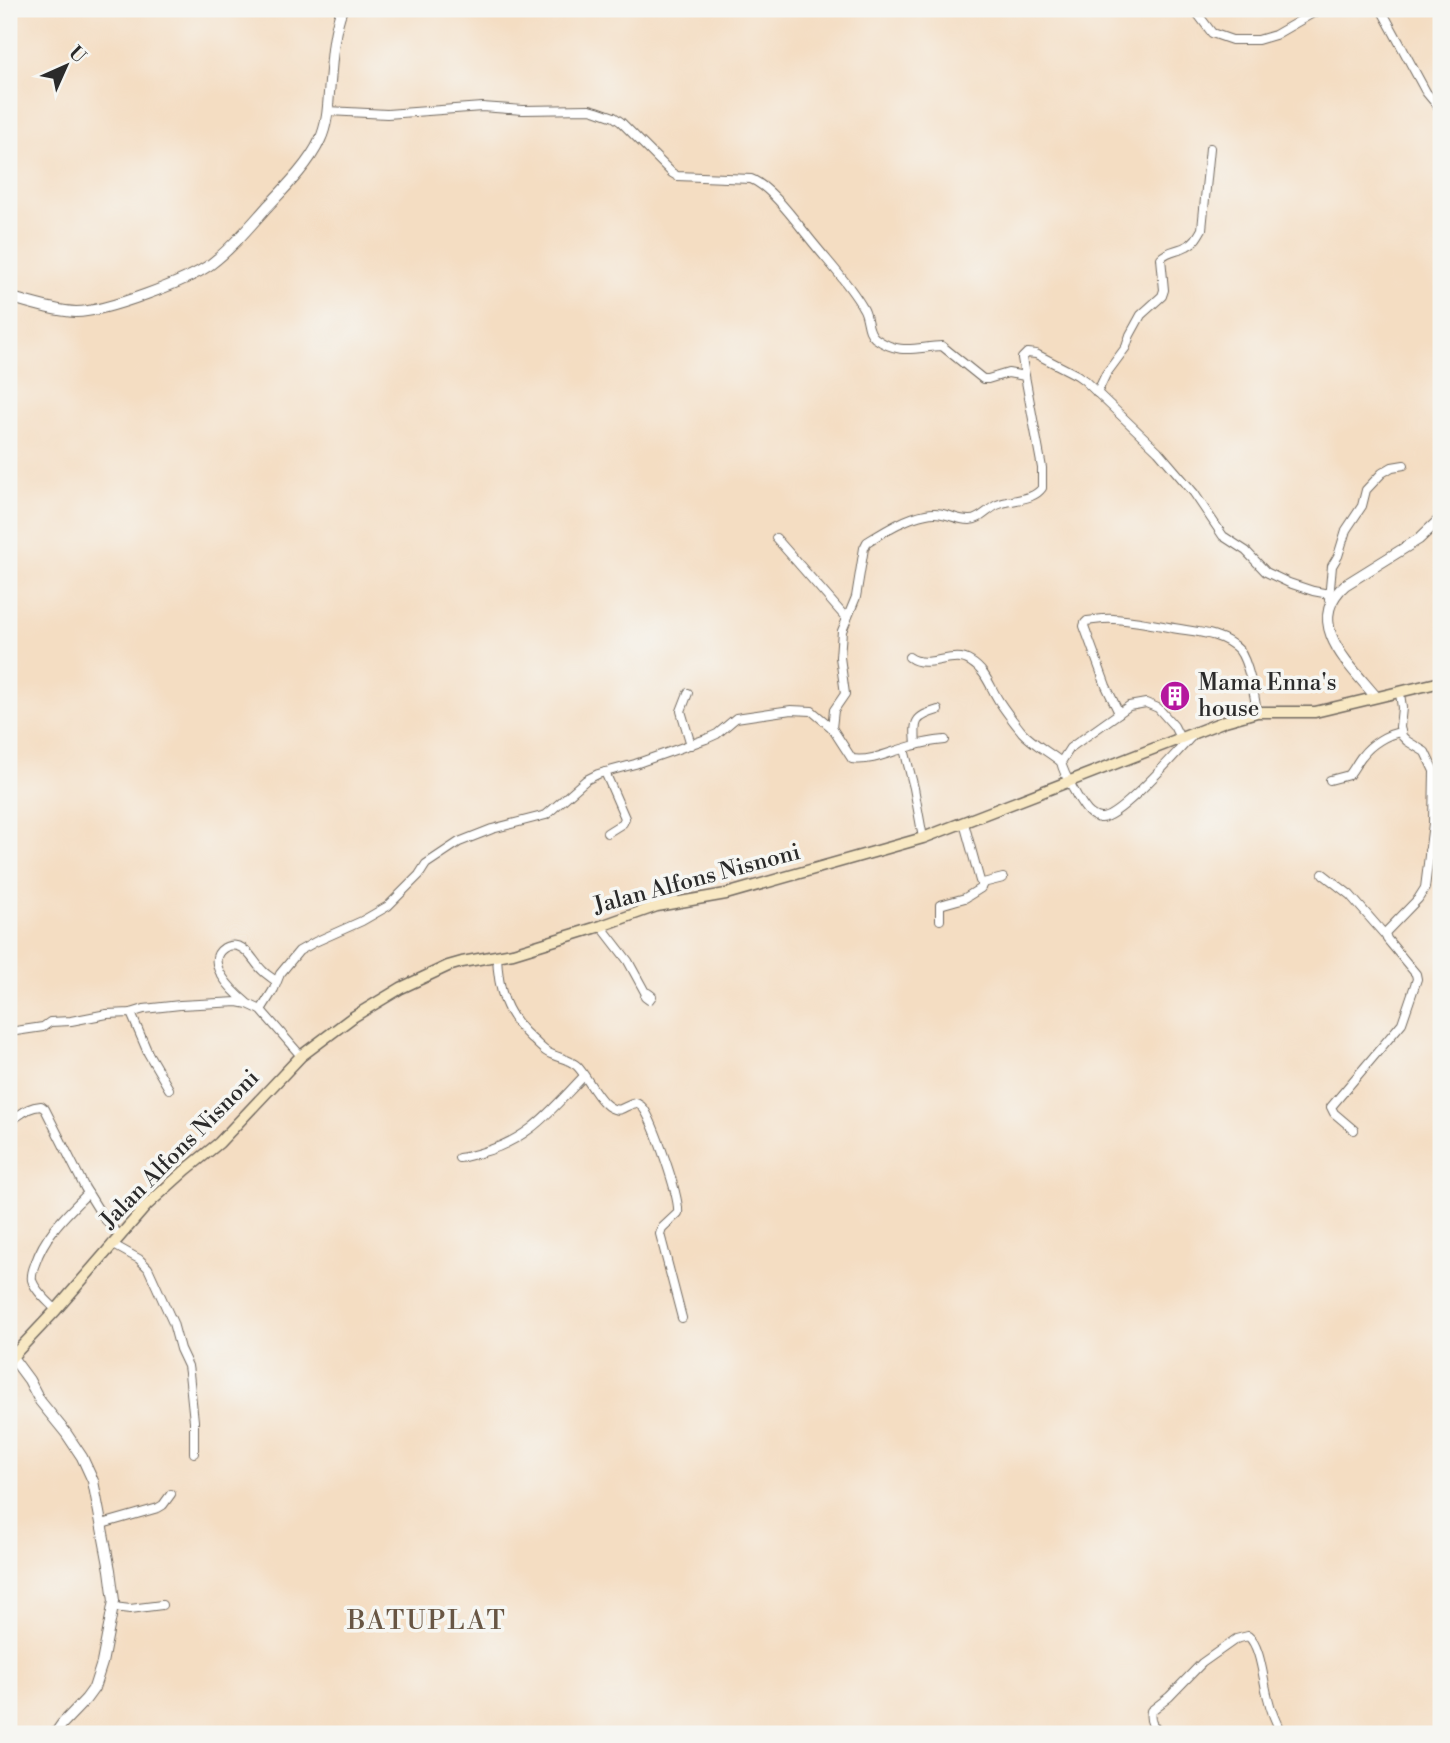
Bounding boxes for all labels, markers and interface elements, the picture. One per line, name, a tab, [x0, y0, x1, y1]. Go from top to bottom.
north arrow	[32, 32, 102, 102]
text: U	[64, 41, 91, 69]
place label: Mama Enna's house	[1198, 669, 1337, 723]
building icon: Mama Enna's house	[1158, 679, 1192, 713]
street label: Jalan Alfons Nisnoni	[590, 838, 803, 920]
street label: Jalan Alfons Nisnoni	[94, 1064, 265, 1235]
district label: BATUPLAT	[346, 1605, 507, 1637]

